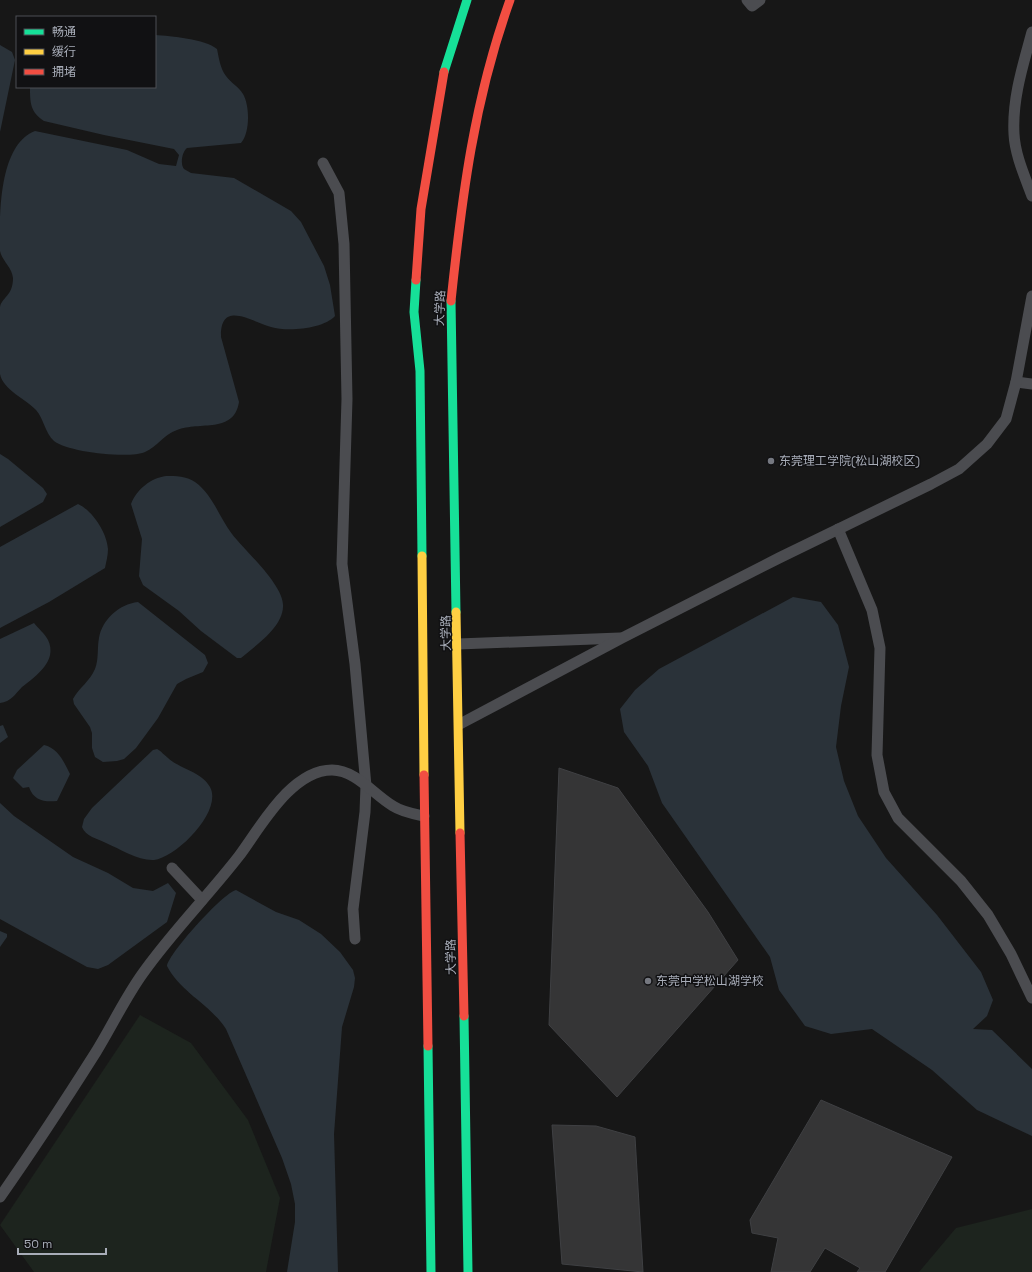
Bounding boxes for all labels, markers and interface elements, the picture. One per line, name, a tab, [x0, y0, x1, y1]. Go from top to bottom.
legend	[16, 16, 156, 88]
text: 畅通	[52, 24, 76, 40]
text: 缓行	[52, 44, 76, 60]
text: 拥堵	[52, 64, 76, 80]
street label: 大学路	[431, 290, 449, 326]
place label: 东莞理工学院(松山湖校区)	[779, 453, 920, 469]
marker: 东莞理工学院(松山湖校区)	[766, 456, 776, 466]
street label: 大学路	[438, 615, 454, 651]
street label: 大学路	[443, 939, 459, 975]
place label: 东莞中学松山湖学校	[656, 973, 764, 989]
marker: 东莞中学松山湖学校	[643, 976, 653, 986]
scale bar	[18, 1230, 106, 1256]
text: 50 m	[24, 1236, 52, 1252]

